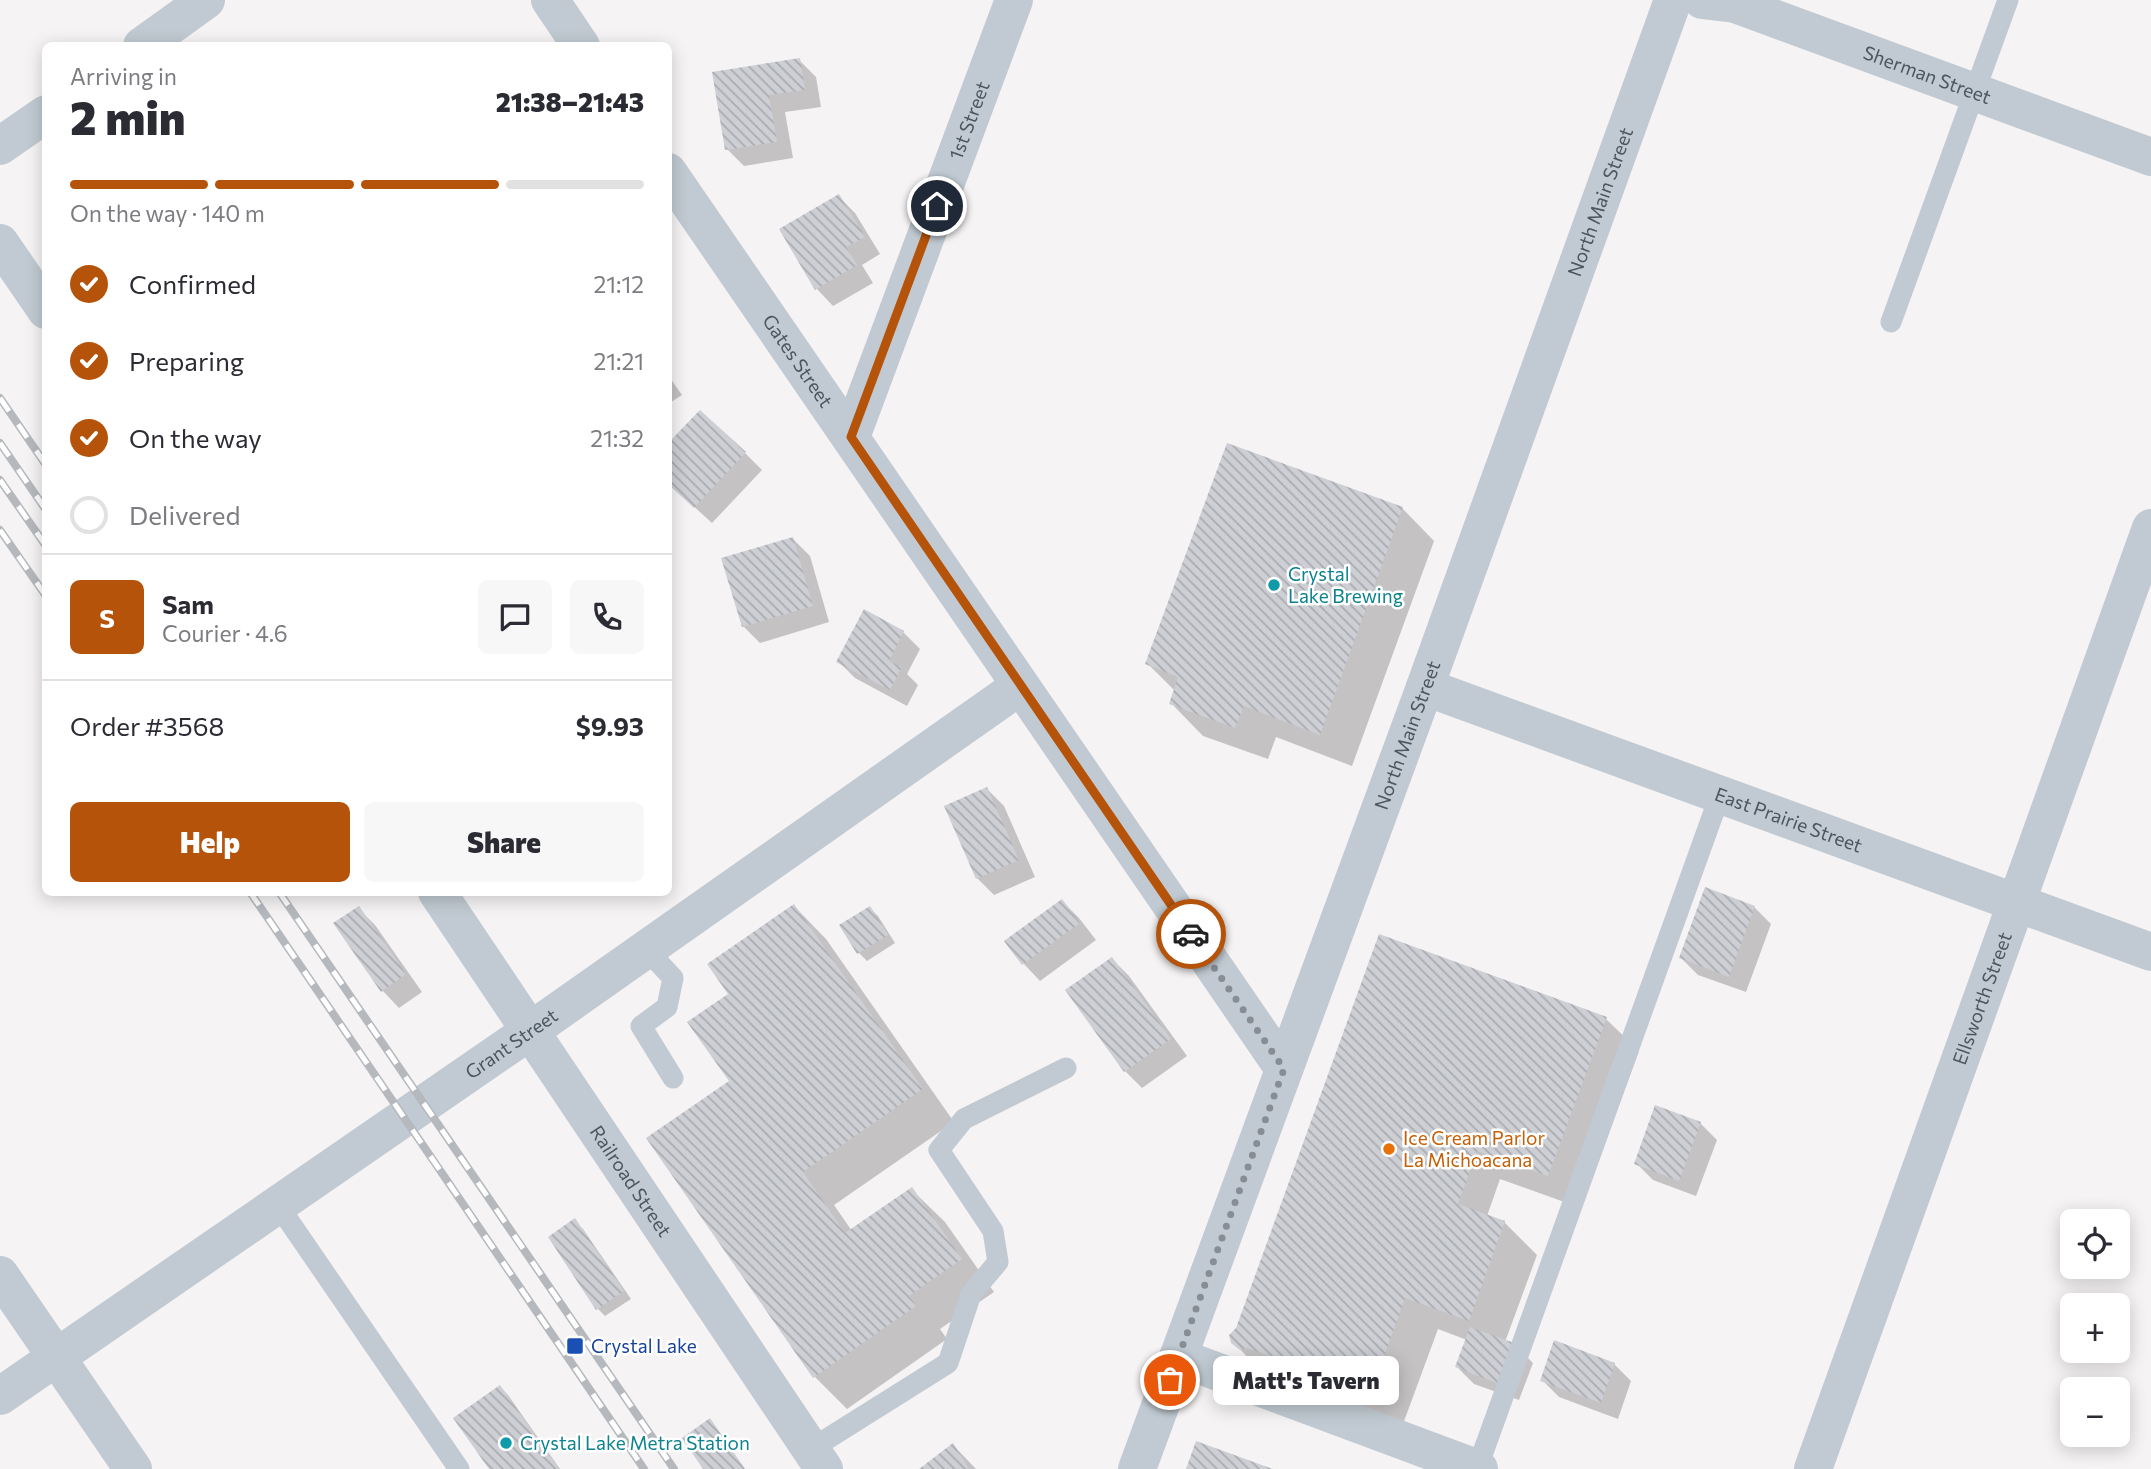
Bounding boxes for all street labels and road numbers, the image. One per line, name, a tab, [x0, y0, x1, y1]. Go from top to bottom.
street label: Sherman Street	[1860, 40, 1995, 108]
street label: 1st Street	[944, 78, 994, 163]
street label: North Main Street	[1562, 124, 1637, 279]
street label: Gates Street	[758, 310, 838, 412]
street label: North Main Street	[1369, 657, 1445, 813]
street label: East Prairie Street	[1712, 782, 1866, 857]
street label: Ellsworth Street	[1947, 929, 2016, 1068]
street label: Grant Street	[460, 1003, 562, 1083]
street label: Railroad Street	[586, 1121, 677, 1241]

